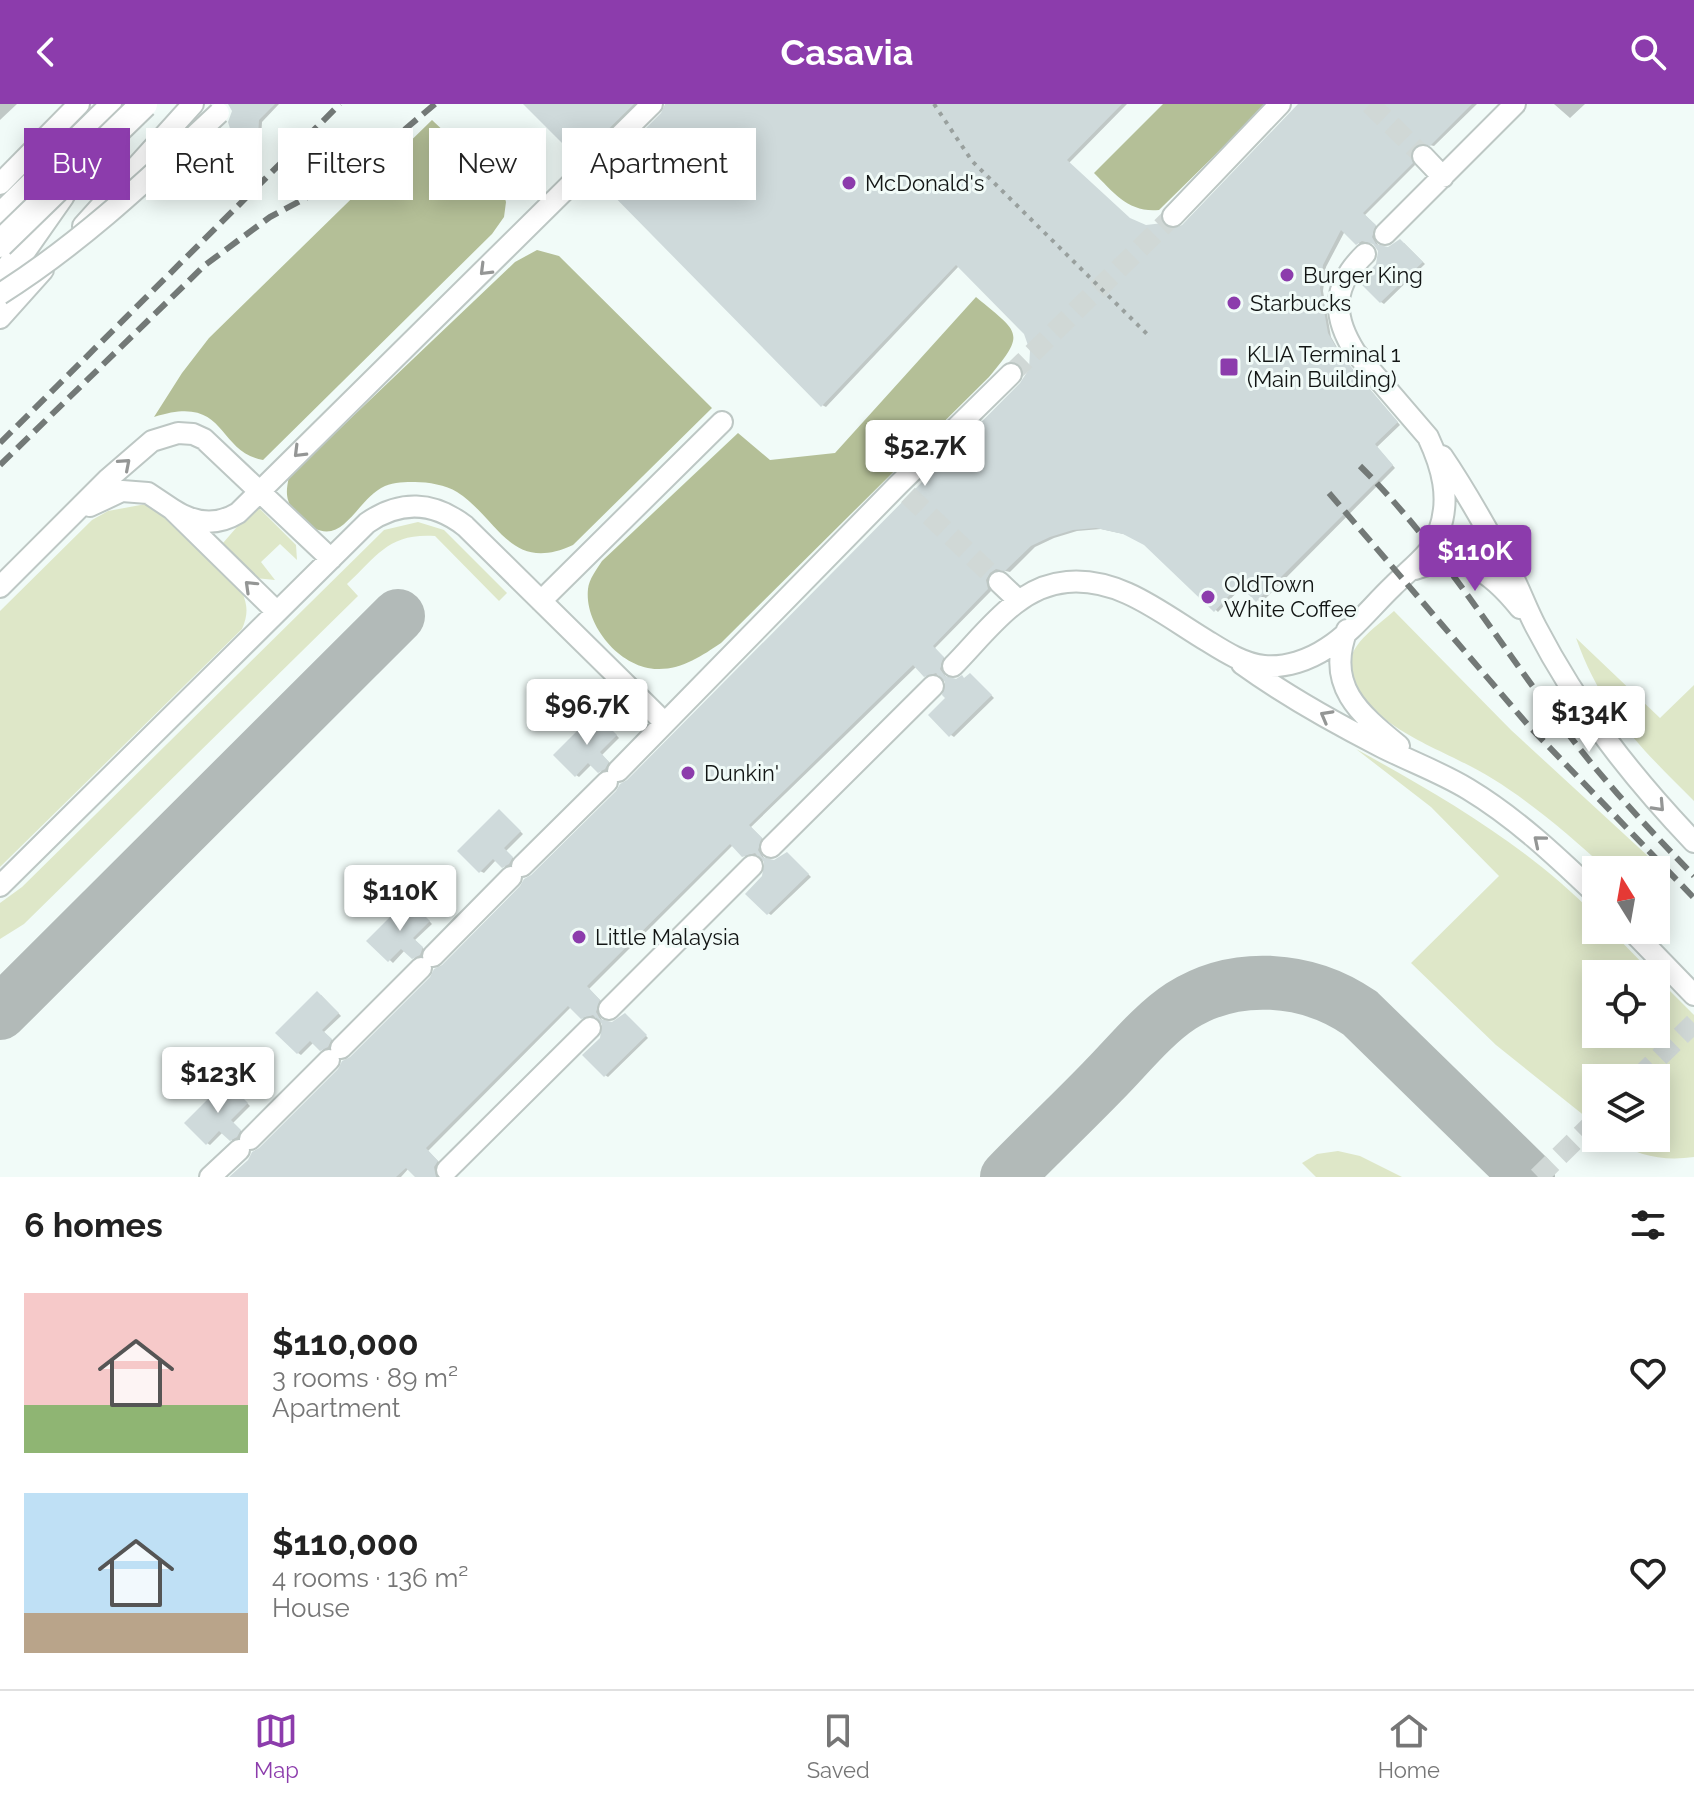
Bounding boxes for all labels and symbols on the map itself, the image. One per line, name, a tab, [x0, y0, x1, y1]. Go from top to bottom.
place label: McDonald's	[865, 170, 984, 196]
marker: McDonald's	[840, 174, 858, 192]
one-way arrow	[480, 260, 494, 275]
place label: Burger King	[1303, 262, 1423, 288]
marker: Burger King	[1278, 266, 1296, 284]
place label: Starbucks	[1250, 290, 1351, 316]
marker: Starbucks	[1225, 294, 1243, 312]
place label: KLIA Terminal 1 (Main Building)	[1247, 341, 1400, 392]
marker: KLIA Terminal 1 (Main Building)	[1218, 356, 1240, 378]
pin: $52.7K	[860, 420, 990, 488]
one-way arrow	[294, 443, 308, 457]
one-way arrow	[116, 459, 131, 474]
pin: $110K	[1419, 525, 1531, 593]
place label: OldTown White Coffee	[1224, 571, 1357, 622]
one-way arrow	[245, 581, 259, 596]
marker: OldTown White Coffee	[1199, 588, 1217, 606]
pin: $96.7K	[522, 679, 652, 747]
pin: $134K	[1533, 686, 1645, 754]
one-way arrow	[1321, 710, 1335, 726]
place label: Dunkin'	[704, 760, 779, 786]
marker: Dunkin'	[679, 764, 697, 782]
one-way arrow	[1650, 796, 1664, 811]
one-way arrow	[1533, 836, 1548, 851]
north arrow	[1582, 856, 1670, 944]
pin: $110K	[344, 865, 456, 933]
place label: Little Malaysia	[595, 924, 740, 950]
marker: Little Malaysia	[570, 928, 588, 946]
pin: $123K	[162, 1047, 274, 1115]

